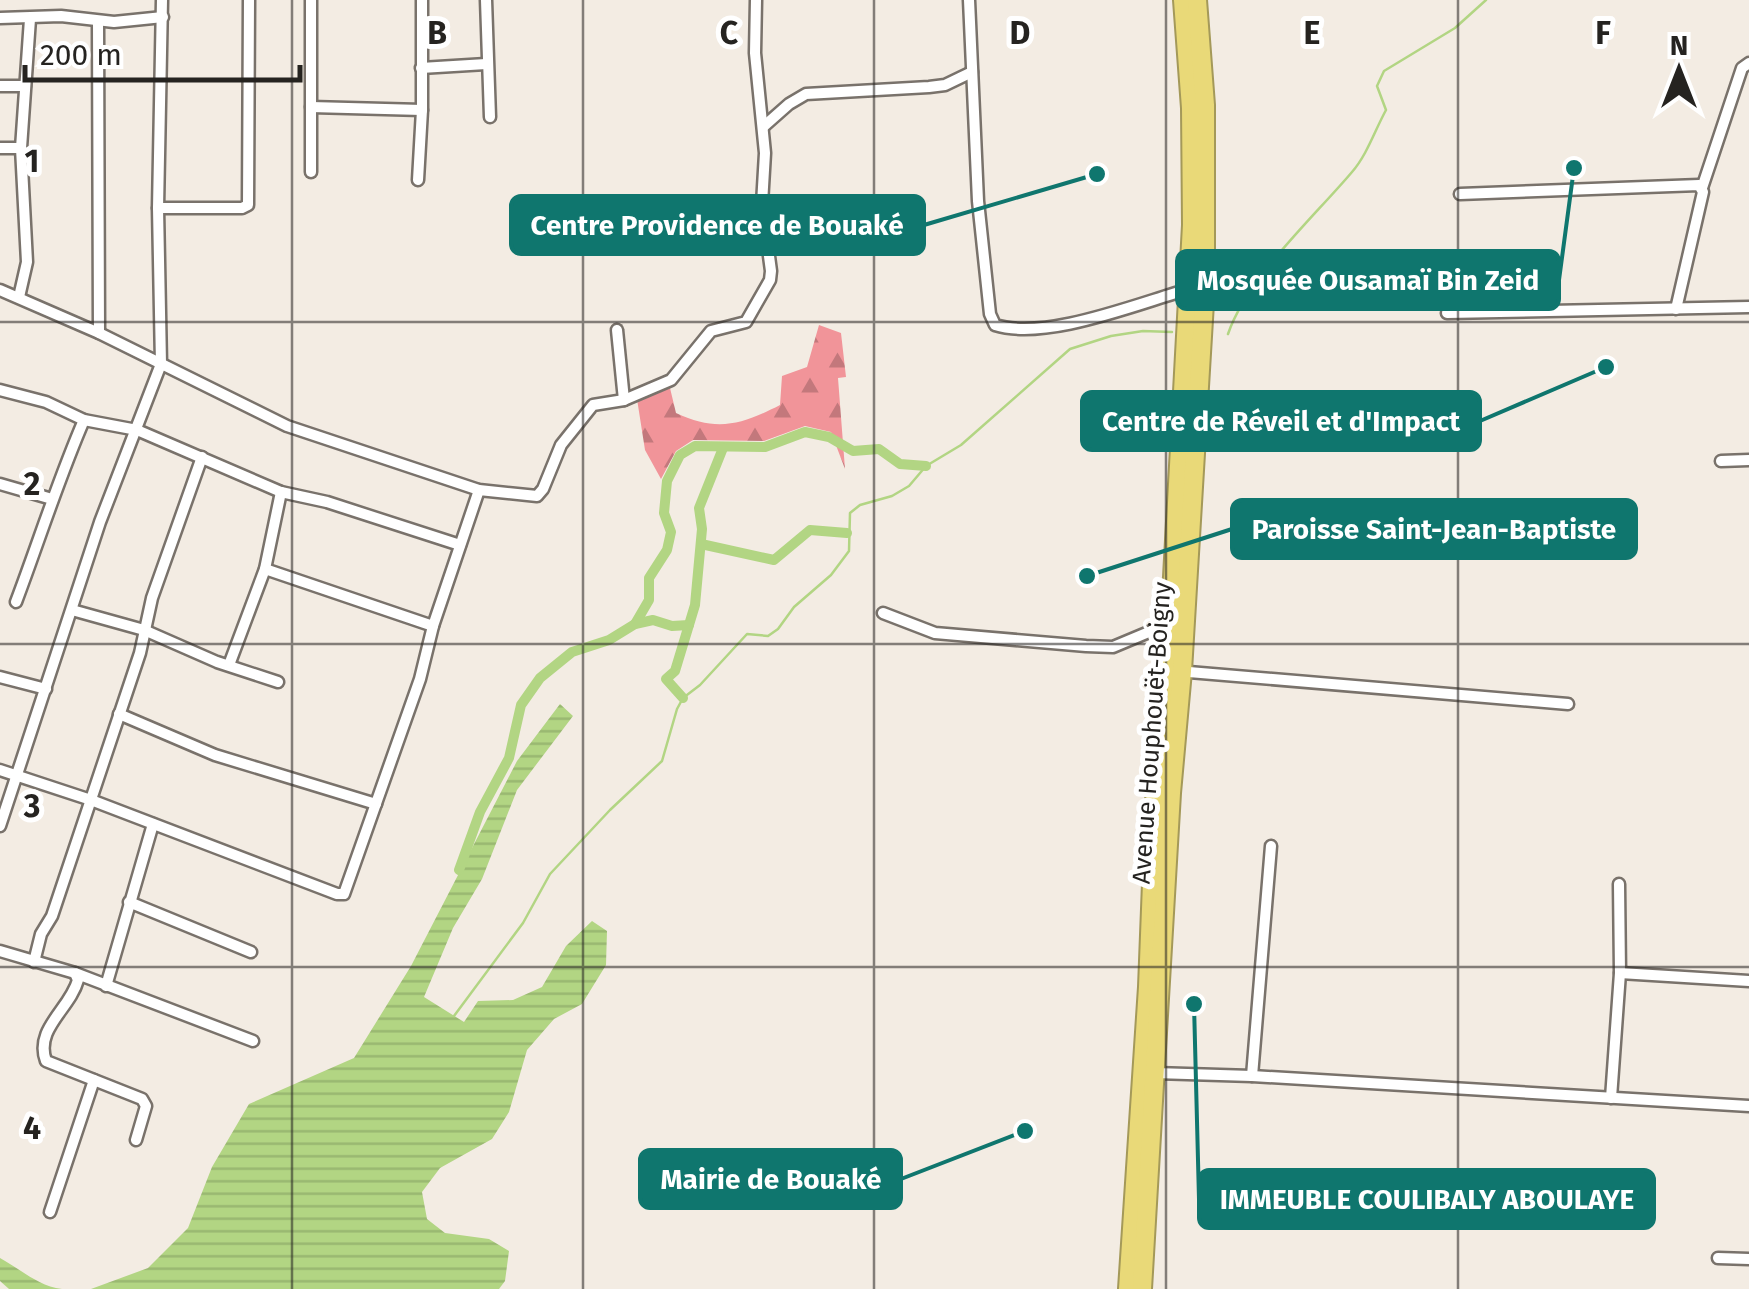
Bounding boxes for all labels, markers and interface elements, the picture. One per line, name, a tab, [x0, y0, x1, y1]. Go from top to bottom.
text: B	[427, 14, 447, 52]
text: C	[720, 14, 739, 52]
text: D	[1010, 14, 1030, 52]
text: E	[1304, 14, 1320, 52]
text: F	[1595, 14, 1611, 52]
scale bar	[25, 20, 300, 82]
north arrow	[1629, 20, 1729, 120]
text: N	[1670, 29, 1688, 62]
text: 200 m	[40, 37, 122, 73]
text: 1	[25, 142, 39, 180]
callout: Centre Providence de Bouaké	[511, 196, 924, 254]
text: Centre Providence de Bouaké	[530, 209, 904, 242]
callout: Mosquée Ousamaï Bin Zeid	[1177, 251, 1559, 309]
text: Mosquée Ousamaï Bin Zeid	[1197, 264, 1539, 297]
callout: Centre de Réveil et d'Impact	[1082, 392, 1480, 450]
text: Centre de Réveil et d'Impact	[1102, 405, 1461, 438]
text: 2	[24, 465, 40, 503]
callout: Paroisse Saint-Jean-Baptiste	[1232, 500, 1636, 558]
text: Paroisse Saint-Jean-Baptiste	[1252, 513, 1616, 546]
street label: Avenue Houphouët-Boigny	[1126, 580, 1178, 885]
text: 3	[23, 787, 40, 825]
text: 4	[23, 1109, 41, 1147]
callout: Mairie de Bouaké	[640, 1150, 901, 1208]
text: Mairie de Bouaké	[661, 1163, 881, 1196]
callout: IMMEUBLE COULIBALY ABOULAYE	[1199, 1170, 1654, 1228]
text: IMMEUBLE COULIBALY ABOULAYE	[1220, 1183, 1634, 1216]

